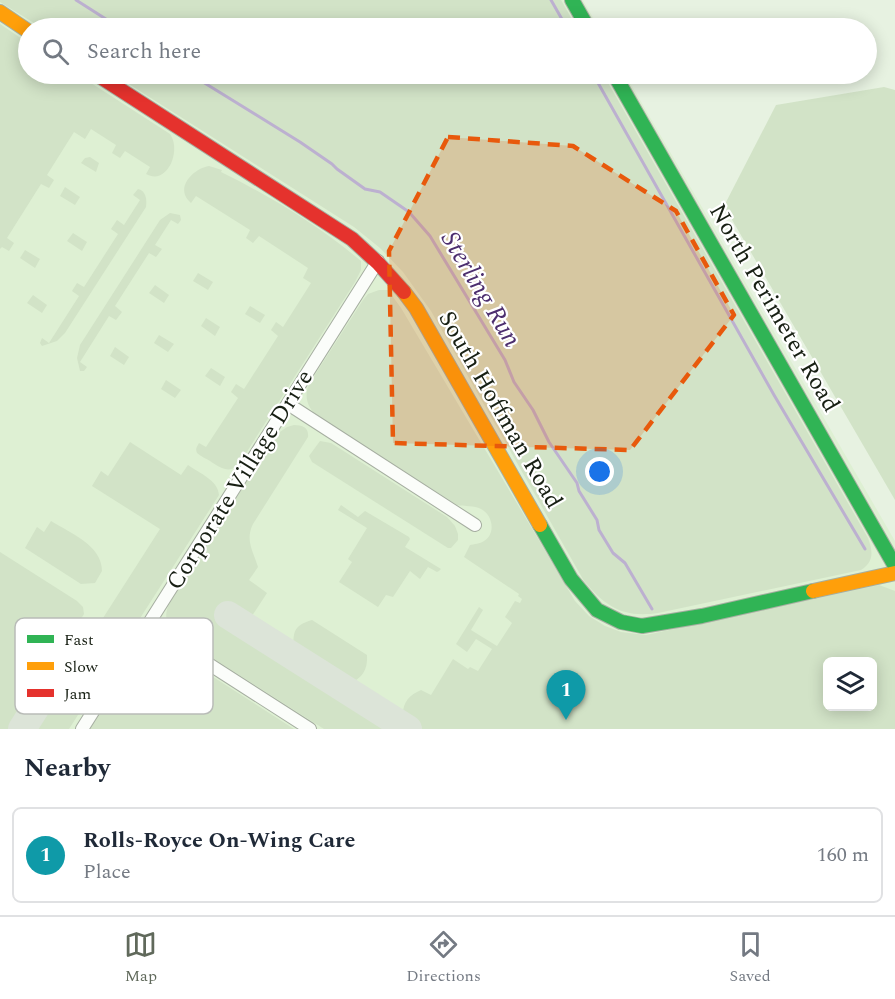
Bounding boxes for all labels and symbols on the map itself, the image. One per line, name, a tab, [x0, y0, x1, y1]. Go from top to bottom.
street label: North Perimeter Road	[700, 197, 848, 419]
water label: Sterling Run	[430, 223, 532, 355]
street label: South Hoffman Road	[429, 304, 571, 516]
street label: Corporate Village Drive	[157, 363, 323, 597]
your location	[585, 457, 614, 486]
legend	[15, 618, 213, 714]
text: Fast	[64, 628, 94, 652]
text: Slow	[64, 655, 99, 679]
pin: 1	[546, 670, 586, 720]
text: Jam	[64, 682, 92, 706]

